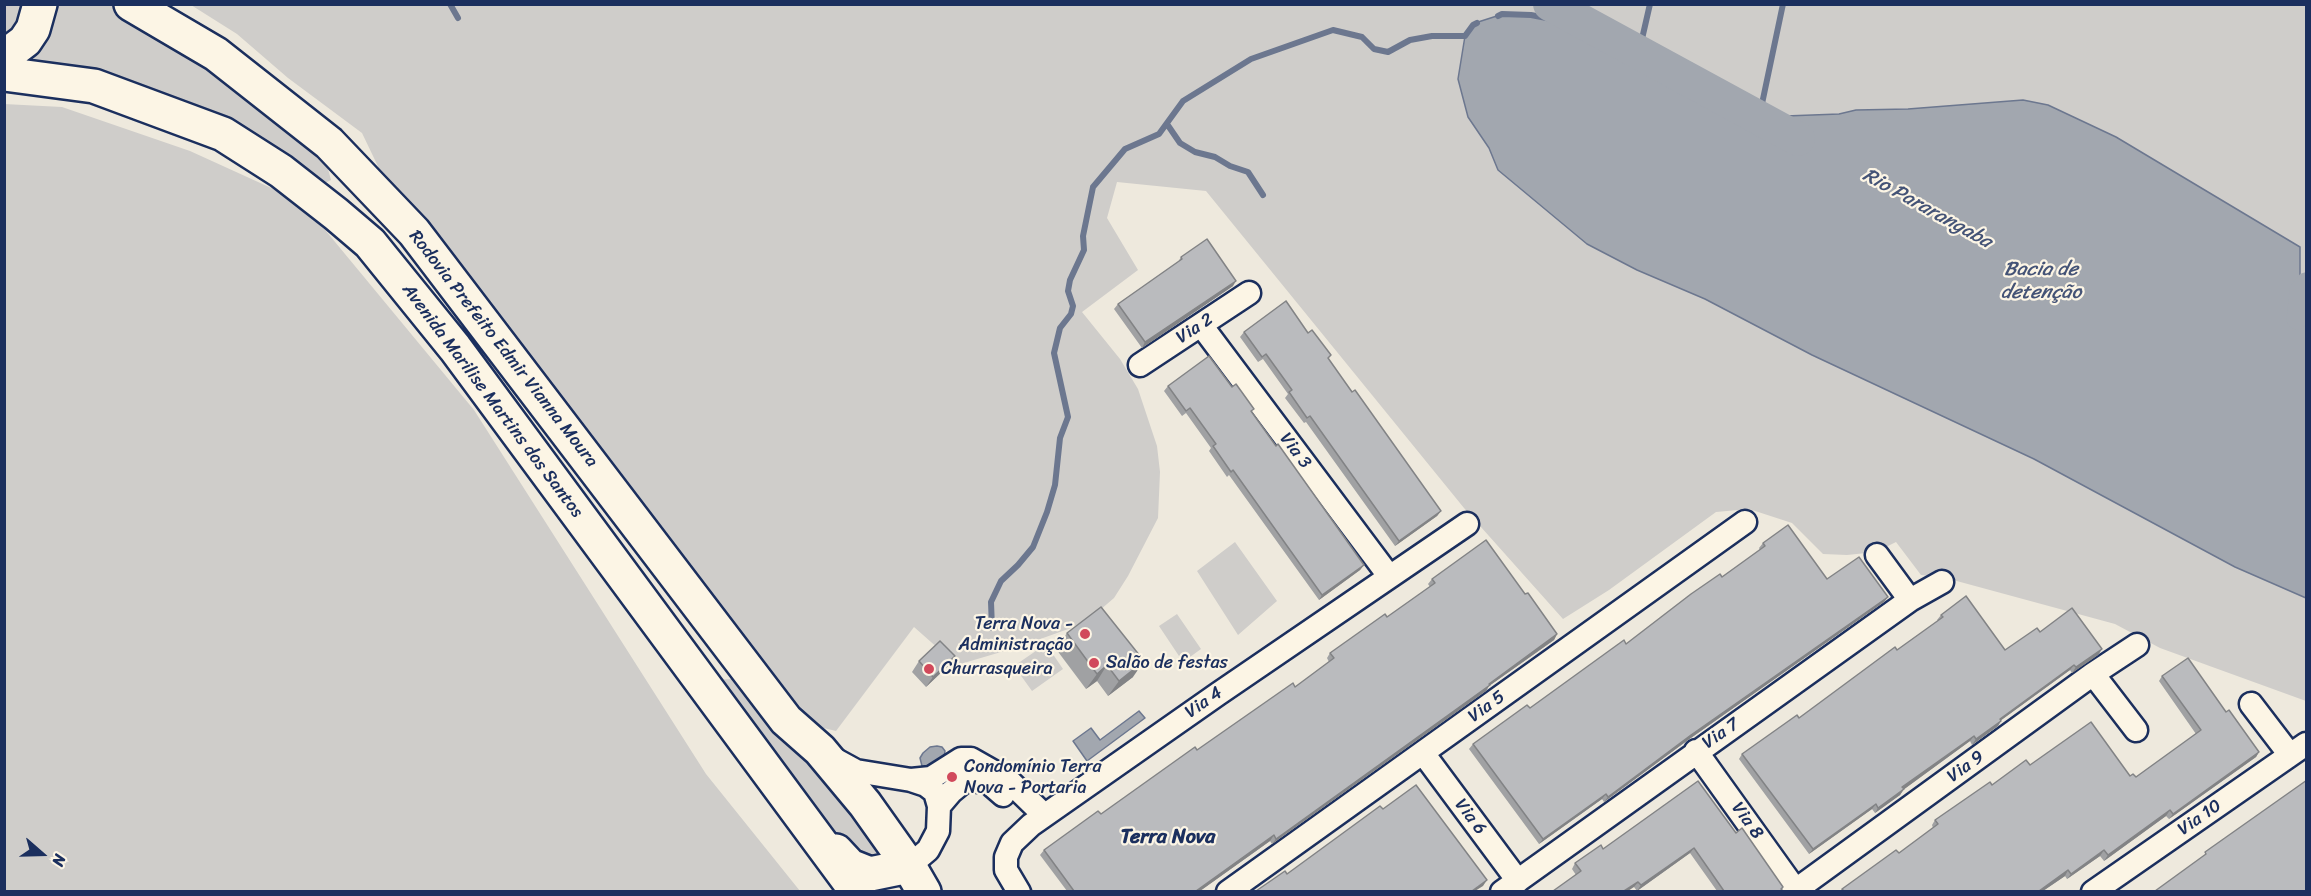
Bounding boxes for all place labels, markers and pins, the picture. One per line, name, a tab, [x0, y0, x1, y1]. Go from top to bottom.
place label: Terra Nova - Administração	[958, 613, 1073, 656]
marker: Terra Nova - Administração	[1078, 627, 1092, 641]
place label: Salão de festas	[1106, 652, 1228, 674]
marker: Salão de festas	[1087, 656, 1101, 670]
place label: Churrasqueira	[941, 658, 1052, 680]
marker: Churrasqueira	[922, 662, 936, 676]
place label: Condomínio Terra Nova - Portaria	[964, 756, 1101, 798]
marker: Condomínio Terra Nova - Portaria	[945, 770, 959, 784]

